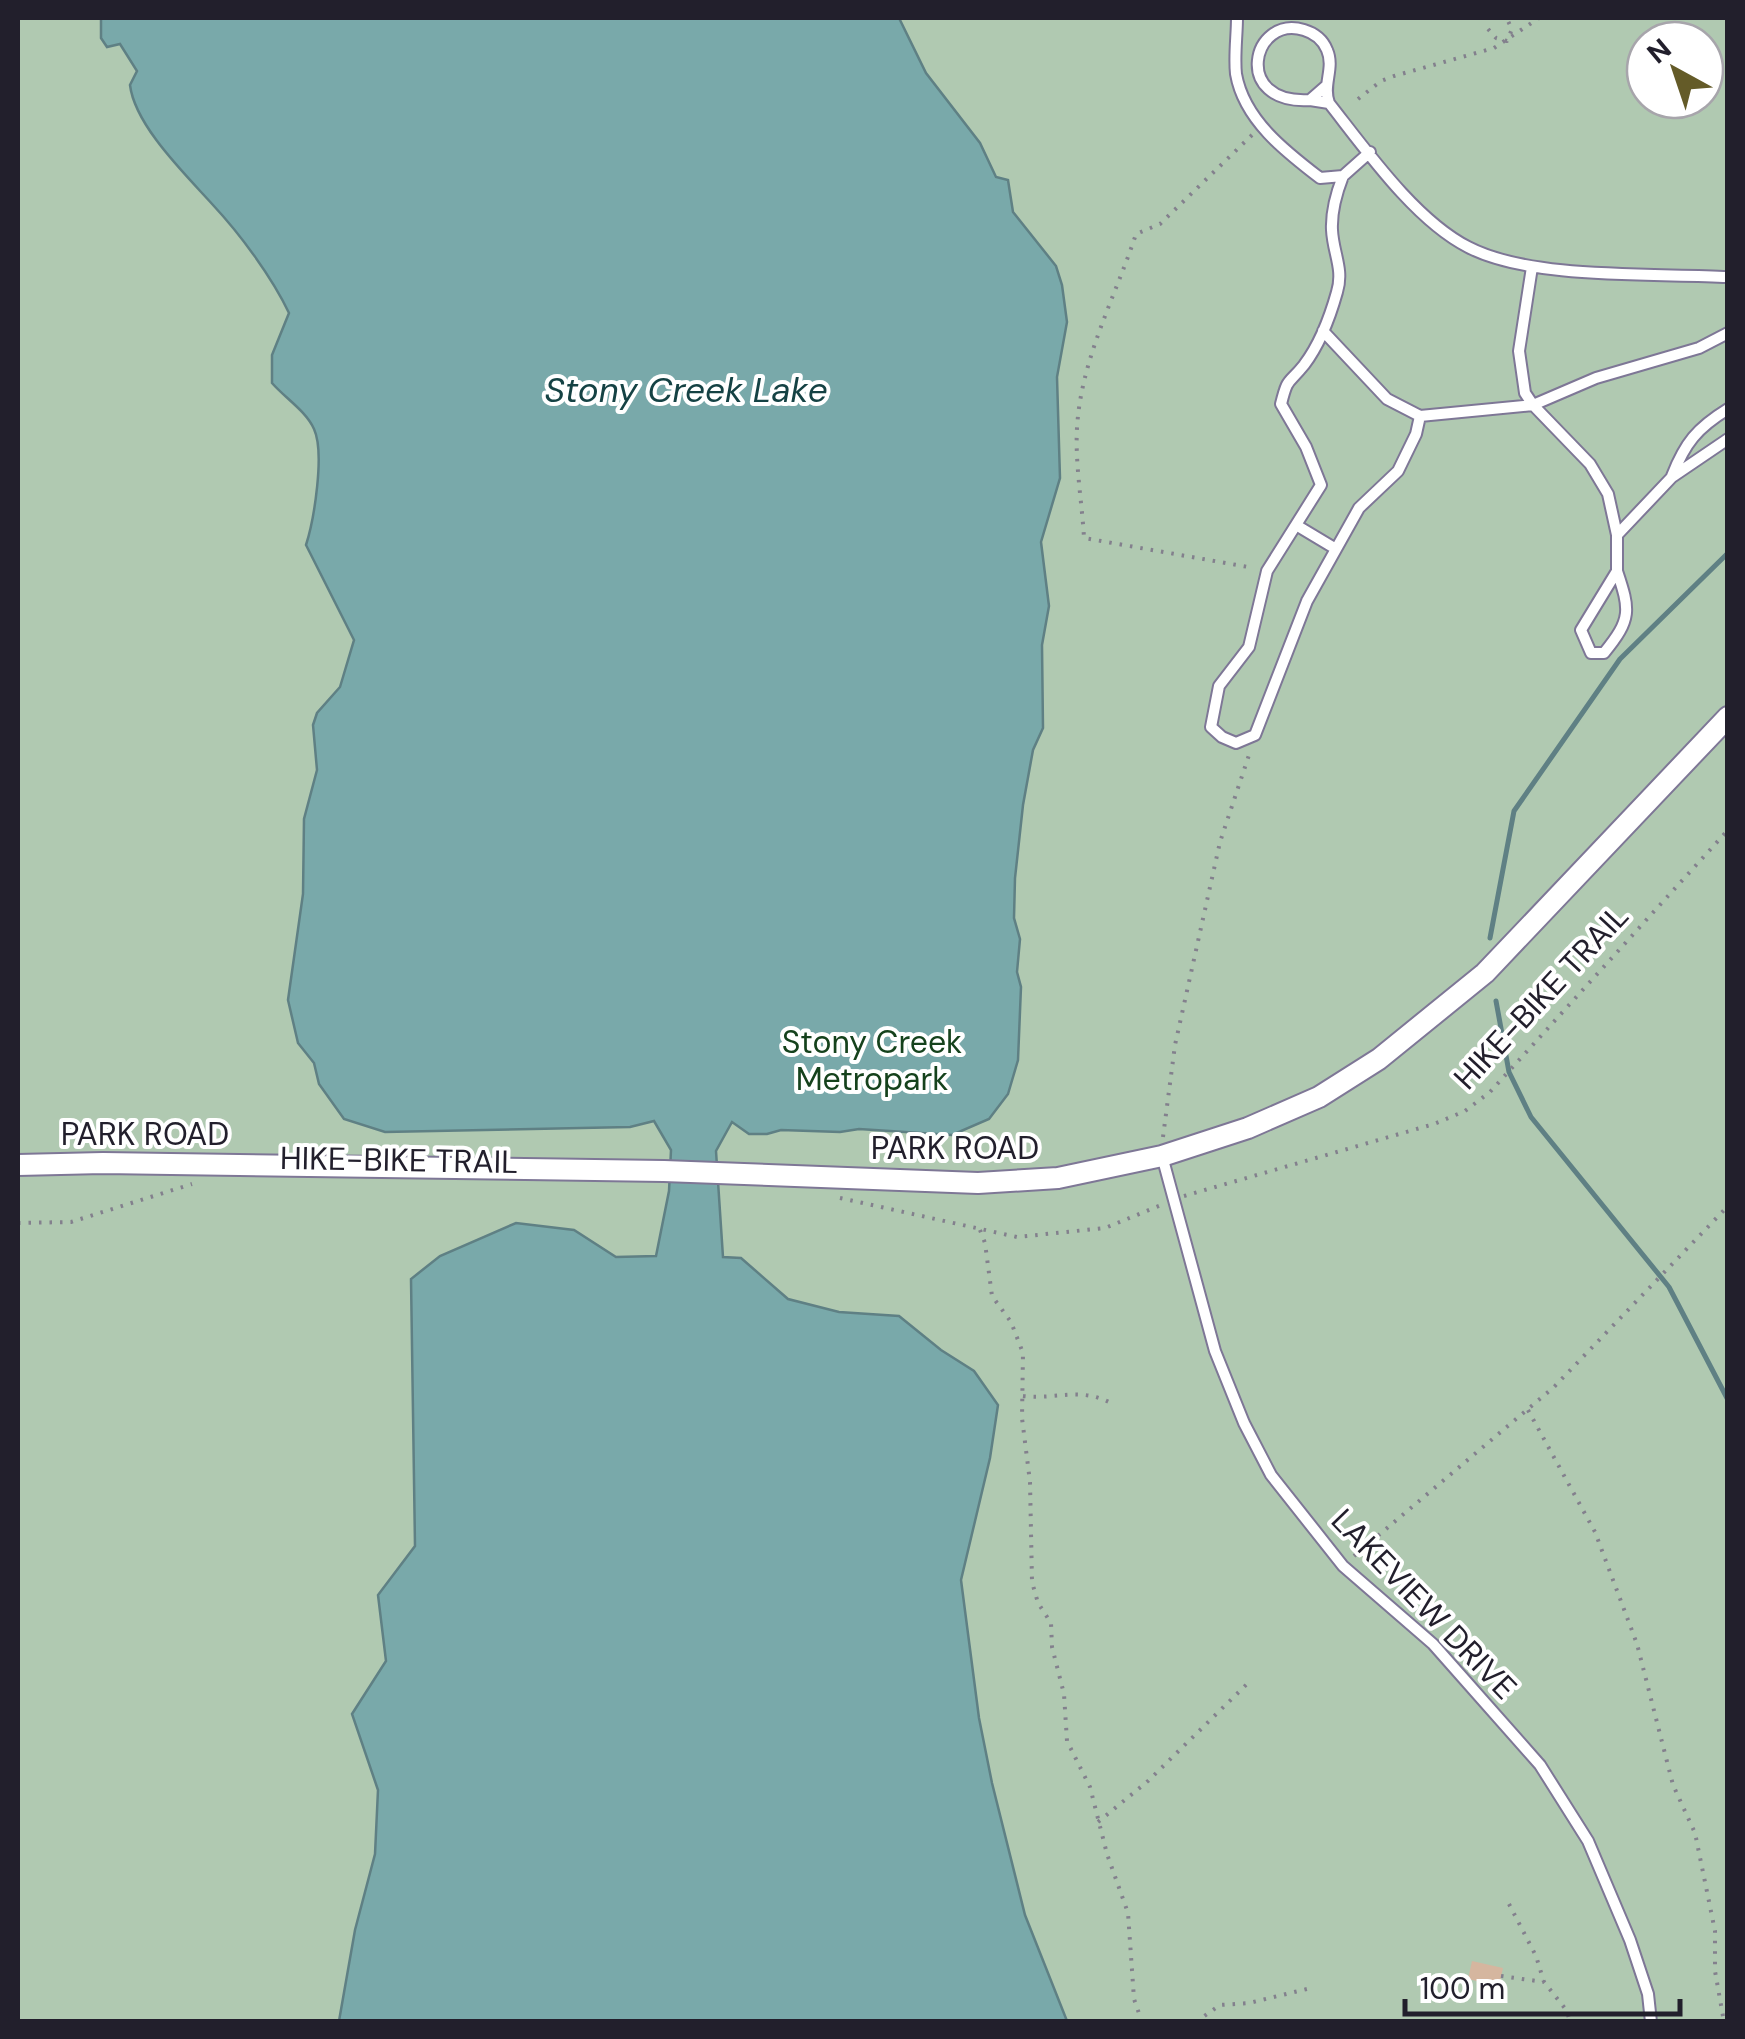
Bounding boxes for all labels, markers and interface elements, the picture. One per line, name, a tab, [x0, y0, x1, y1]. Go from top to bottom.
north arrow	[1625, 20, 1725, 120]
text: N	[1640, 30, 1679, 72]
water label: Stony Creek Lake	[544, 367, 828, 413]
street label: HIKE-BIKE TRAIL	[1444, 896, 1638, 1098]
park label: Stony Creek Metropark	[782, 1021, 962, 1100]
street label: PARK ROAD	[61, 1113, 229, 1155]
street label: PARK ROAD	[871, 1127, 1039, 1169]
street label: HIKE-BIKE TRAIL	[280, 1137, 518, 1183]
street label: LAKEVIEW DRIVE	[1322, 1500, 1526, 1708]
scale bar	[1405, 1954, 1680, 2016]
text: 100 m	[1420, 1969, 1505, 2008]

